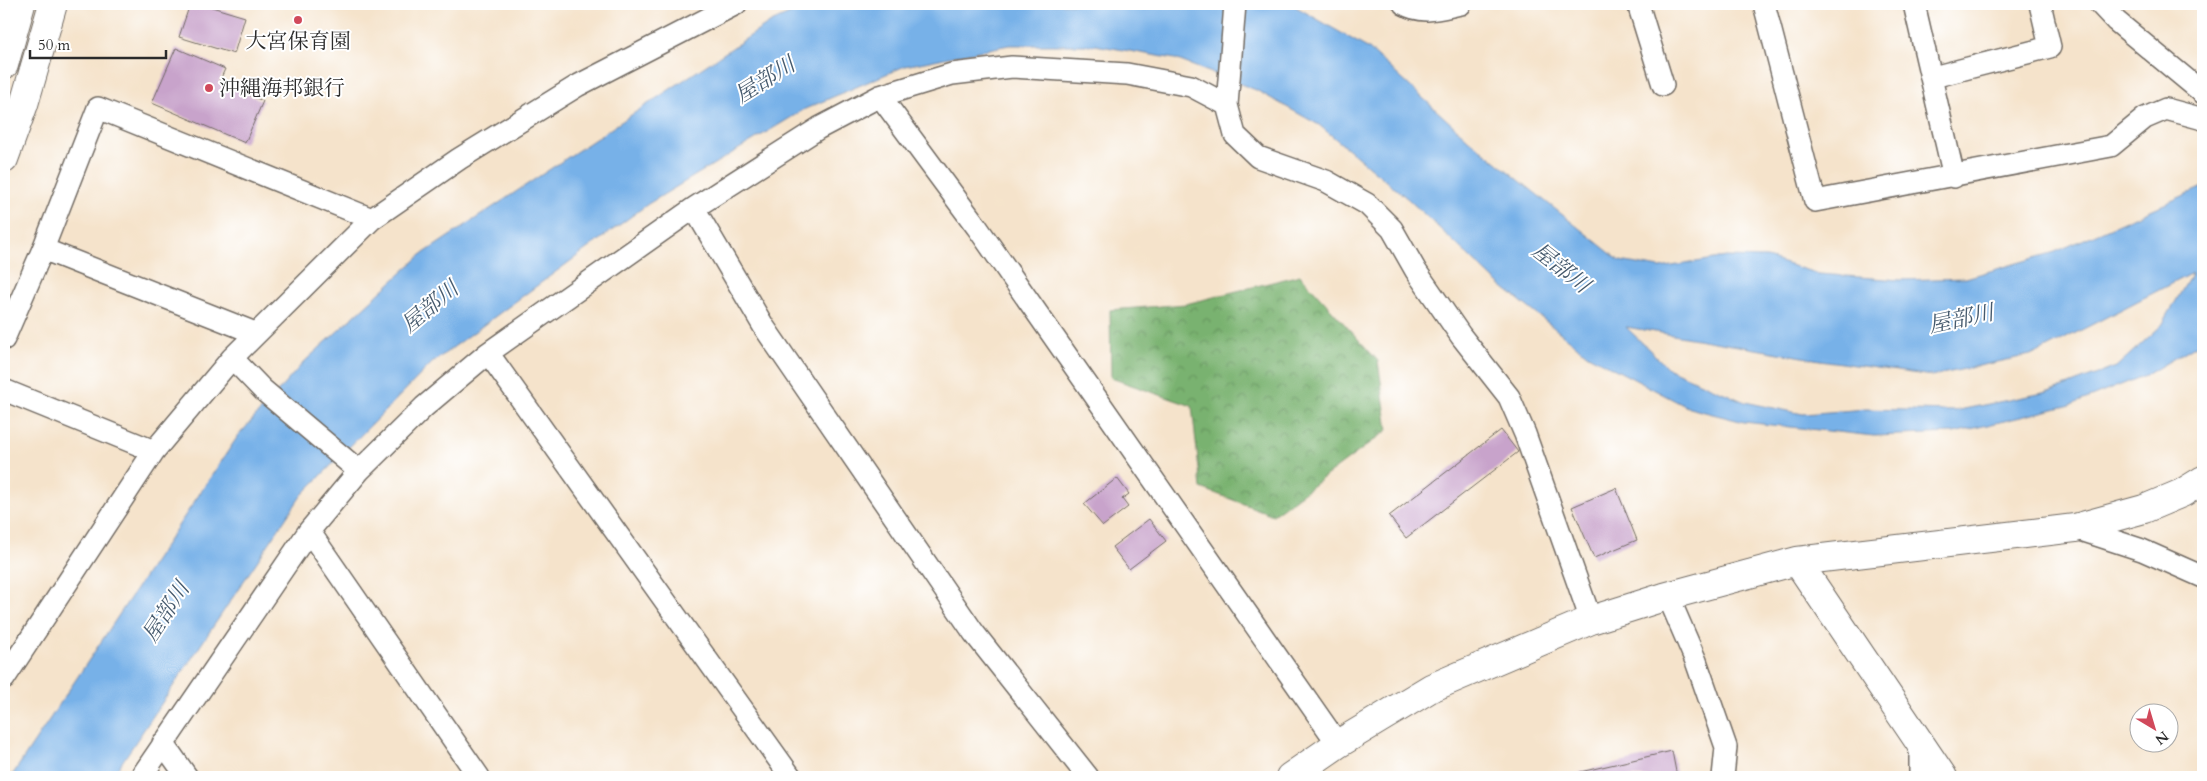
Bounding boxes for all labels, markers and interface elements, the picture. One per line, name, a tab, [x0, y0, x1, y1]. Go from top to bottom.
marker: 大宮保育園	[292, 14, 304, 26]
place label: 大宮保育園	[246, 27, 351, 56]
scale bar	[30, 28, 166, 60]
text: 50 m	[38, 35, 70, 55]
water label: 屋部川	[729, 49, 803, 110]
place label: 沖縄海邦銀行	[219, 74, 345, 103]
marker: 沖縄海邦銀行	[203, 82, 215, 94]
water label: 屋部川	[1526, 236, 1598, 301]
water label: 屋部川	[395, 273, 466, 340]
water label: 屋部川	[1926, 297, 1998, 341]
water label: 屋部川	[135, 574, 198, 648]
north arrow	[2130, 704, 2180, 754]
text: N	[2151, 727, 2172, 749]

